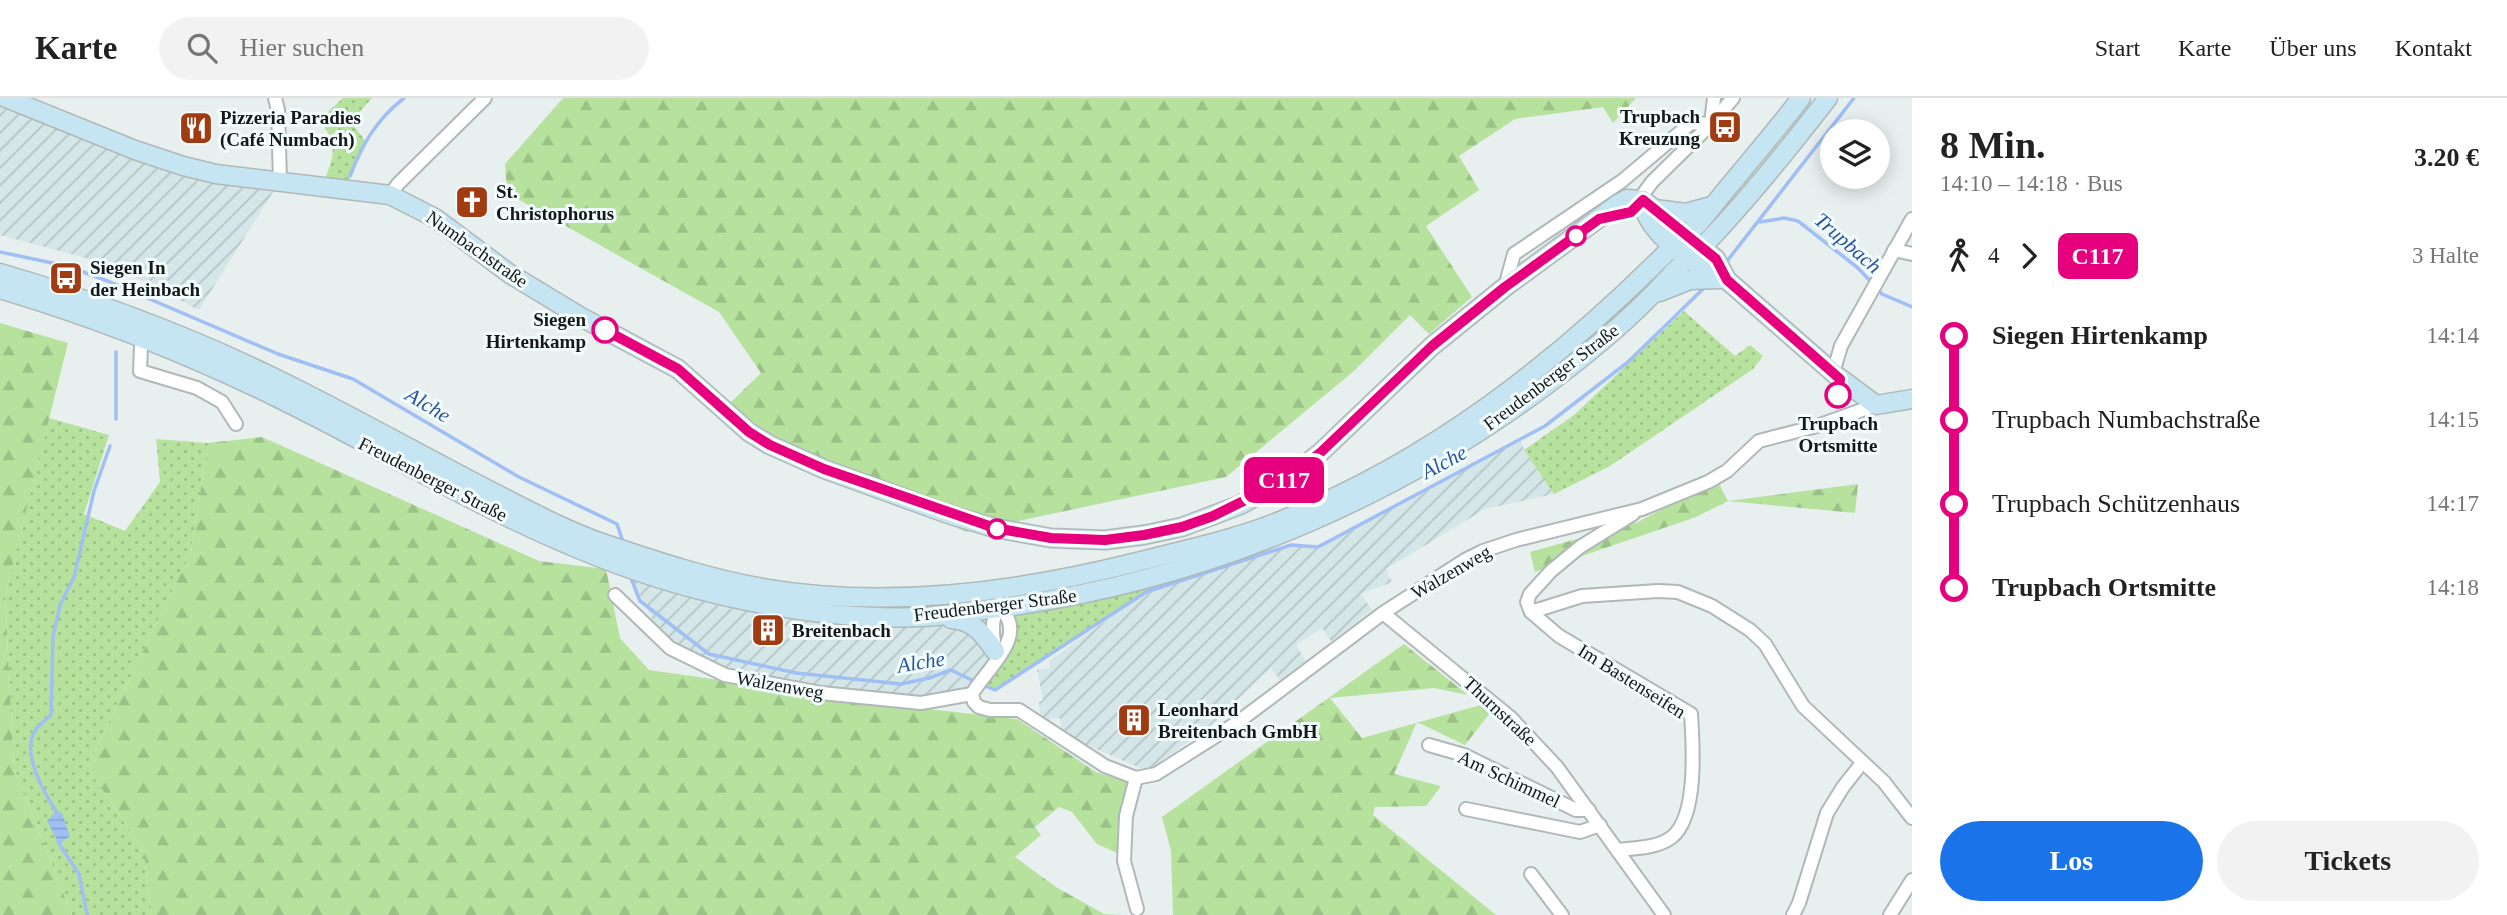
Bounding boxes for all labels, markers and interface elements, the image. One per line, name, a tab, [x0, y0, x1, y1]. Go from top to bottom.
search box	[159, 17, 649, 80]
icon: search	[183, 29, 221, 67]
text: Karte	[35, 30, 117, 66]
text: Hier suchen	[239, 33, 364, 62]
text: Start	[2095, 35, 2140, 61]
text: Karte	[2178, 35, 2231, 61]
text: Über uns	[2269, 35, 2357, 61]
text: Kontakt	[2395, 35, 2472, 61]
place label: Trupbach Kreuzung	[1619, 106, 1700, 149]
place label: Pizzeria Paradies (Café Numbach)	[220, 107, 361, 151]
bus stop icon: Trupbach Kreuzung	[1706, 108, 1744, 146]
restaurant icon: Pizzeria Paradies (Café Numbach)	[177, 109, 215, 147]
map controls	[1820, 119, 1890, 189]
button: layers	[1820, 119, 1890, 189]
text: 8 Min.	[1940, 124, 2046, 166]
text: 3.20 €	[2414, 143, 2479, 172]
text: 14:10 – 14:18 · Bus	[1940, 171, 2123, 196]
place label: St. Christophorus	[496, 181, 614, 224]
church icon: St. Christophorus	[453, 183, 491, 221]
street label: Numbachstraße	[422, 206, 532, 292]
water label: Trupbach	[1810, 208, 1886, 278]
unlabelled marker	[1566, 226, 1586, 246]
icon: walk	[1940, 237, 1978, 275]
icon: forward	[2010, 237, 2048, 275]
text: 4	[1988, 243, 2000, 268]
text: C117	[2072, 243, 2124, 269]
text: 3 Halte	[2412, 243, 2479, 268]
place label: Siegen In der Heinbach	[90, 257, 200, 300]
bus stop icon: Siegen In der Heinbach	[47, 259, 85, 297]
place label: Siegen Hirtenkamp	[486, 309, 586, 352]
marker: Siegen Hirtenkamp	[592, 317, 618, 343]
street label: Freudenberger Straße	[1479, 319, 1623, 435]
text: Siegen Hirtenkamp	[1992, 321, 2208, 350]
text: 14:14	[2427, 323, 2479, 348]
water label: Alche	[400, 381, 455, 428]
marker: Trupbach Ortsmitte	[1825, 382, 1851, 408]
text: Trupbach Numbachstraße	[1992, 405, 2260, 434]
text: 14:15	[2427, 407, 2479, 432]
place label: Trupbach Ortsmitte	[1798, 413, 1878, 456]
street label: Freudenberger Straße	[355, 432, 511, 526]
water label: Alche	[1415, 440, 1471, 485]
line badge: C117	[1235, 457, 1333, 503]
text: C117	[1258, 467, 1310, 493]
text: Trupbach Schützenhaus	[1992, 489, 2240, 518]
text: 14:17	[2427, 491, 2479, 516]
unlabelled marker	[987, 519, 1007, 539]
street label: Walzenweg	[1408, 541, 1495, 603]
text: Trupbach Ortsmitte	[1992, 573, 2216, 602]
text: 14:18	[2427, 575, 2479, 600]
street label: Freudenberger Straße	[912, 585, 1078, 625]
building icon: Breitenbach	[749, 611, 787, 649]
place label: Breitenbach	[792, 620, 891, 641]
street label: Im Bastenseifen	[1574, 640, 1690, 723]
water label: Alche	[894, 646, 946, 678]
street label: Walzenweg	[735, 667, 826, 703]
street label: Thurnstraße	[1459, 672, 1541, 750]
place label: Leonhard Breitenbach GmbH	[1158, 699, 1318, 742]
building icon: Leonhard Breitenbach GmbH	[1115, 701, 1153, 739]
street label: Am Schimmel	[1455, 746, 1563, 812]
button: Los	[1940, 821, 2203, 901]
button: Tickets	[2217, 821, 2479, 901]

